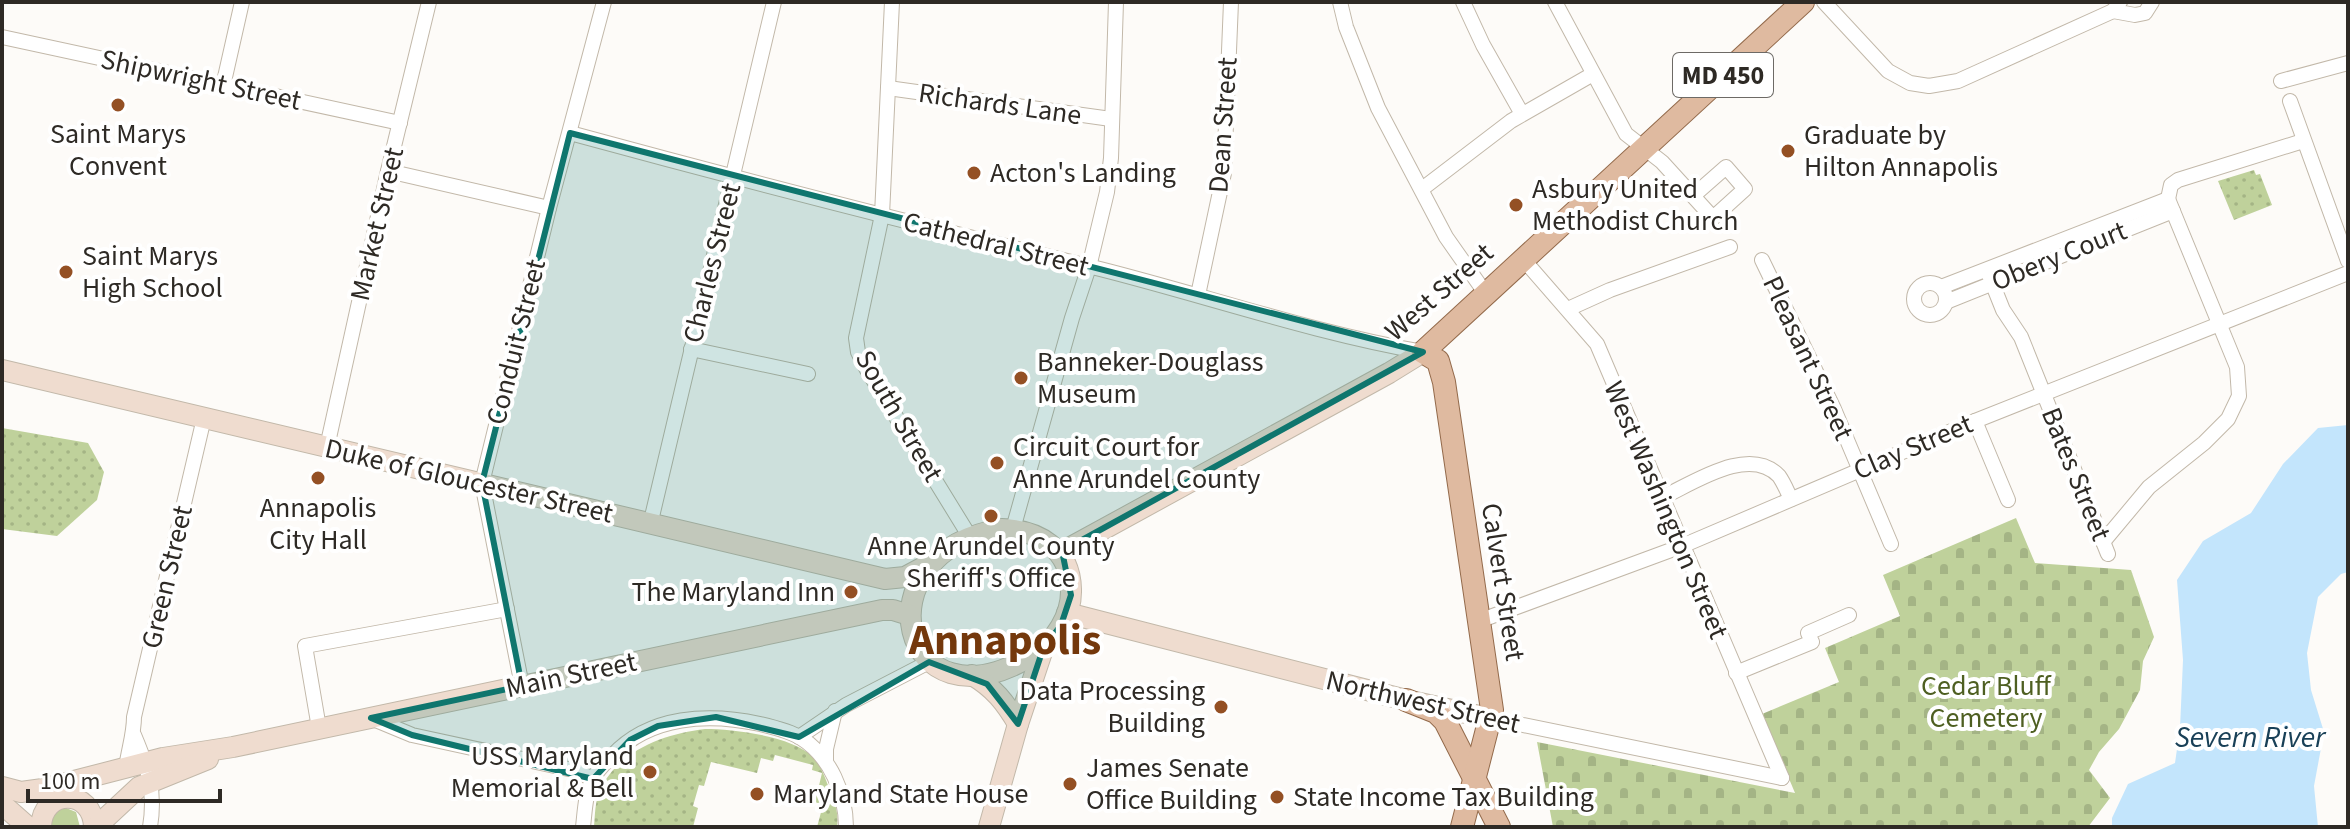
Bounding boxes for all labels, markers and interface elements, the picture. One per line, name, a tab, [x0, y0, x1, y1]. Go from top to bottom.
street label: Shipwright Street	[97, 39, 305, 121]
road number: MD 450	[1673, 53, 1773, 97]
street label: Dean Street	[1198, 55, 1248, 194]
street label: Richards Lane	[916, 73, 1084, 135]
marker: Saint Marys Convent	[109, 96, 127, 114]
place label: Saint Marys Convent	[50, 114, 186, 186]
place label: Graduate by Hilton Annapolis	[1804, 115, 1998, 187]
marker: Graduate by Hilton Annapolis	[1779, 142, 1797, 160]
street label: Market Street	[340, 143, 414, 305]
place label: Acton's Landing	[990, 153, 1176, 193]
marker: Acton's Landing	[965, 164, 983, 182]
place label: Asbury United Methodist Church	[1532, 169, 1738, 241]
street label: Charles Street	[673, 178, 751, 347]
marker: Asbury United Methodist Church	[1507, 196, 1525, 214]
street label: Cathedral Street	[899, 202, 1093, 287]
street label: Obery Court	[1985, 211, 2133, 301]
street label: West Street	[1376, 233, 1502, 350]
place label: Saint Marys High School	[82, 236, 223, 308]
street label: Conduit Street	[476, 254, 556, 429]
marker: Saint Marys High School	[57, 263, 75, 281]
street label: Pleasant Street	[1752, 269, 1864, 447]
place label: Banneker-Douglass Museum	[1037, 342, 1264, 414]
street label: South Street	[845, 343, 953, 490]
marker: Banneker-Douglass Museum	[1012, 369, 1030, 387]
street label: West Washington Street	[1594, 375, 1739, 646]
street label: Bates Street	[2031, 401, 2121, 547]
street label: Clay Street	[1847, 404, 1979, 490]
place label: Circuit Court for Anne Arundel County	[1013, 427, 1260, 499]
street label: Duke of Gloucester Street	[321, 428, 618, 534]
marker: Circuit Court for Anne Arundel County	[988, 454, 1006, 472]
marker: Annapolis City Hall	[309, 469, 327, 487]
place label: Annapolis City Hall	[260, 488, 376, 560]
street label: Calvert Street	[1471, 500, 1535, 664]
street label: Green Street	[131, 501, 203, 652]
marker: Anne Arundel County Sheriff's Office	[982, 507, 1000, 525]
place label: Anne Arundel County Sheriff's Office	[867, 526, 1115, 598]
place label: The Maryland Inn	[632, 572, 835, 612]
marker: The Maryland Inn	[842, 583, 860, 601]
district label: Annapolis	[908, 609, 1101, 672]
street label: Main Street	[502, 642, 640, 708]
street label: Northwest Street	[1322, 660, 1524, 744]
park label: Cedar Bluff Cemetery	[1921, 666, 2052, 738]
place label: Data Processing Building	[1019, 671, 1205, 743]
marker: Data Processing Building	[1212, 698, 1230, 716]
water label: Severn River	[2175, 716, 2327, 759]
place label: USS Maryland Memorial & Bell	[451, 736, 634, 808]
place label: James Senate Office Building	[1086, 748, 1257, 820]
scale bar	[28, 753, 220, 803]
marker: USS Maryland Memorial & Bell	[641, 763, 659, 781]
text: 100 m	[40, 764, 100, 799]
place label: Maryland State House	[773, 774, 1028, 814]
marker: James Senate Office Building	[1061, 775, 1079, 793]
place label: State Income Tax Building	[1293, 777, 1594, 817]
marker: Maryland State House	[748, 785, 766, 803]
marker: State Income Tax Building	[1268, 788, 1286, 806]

